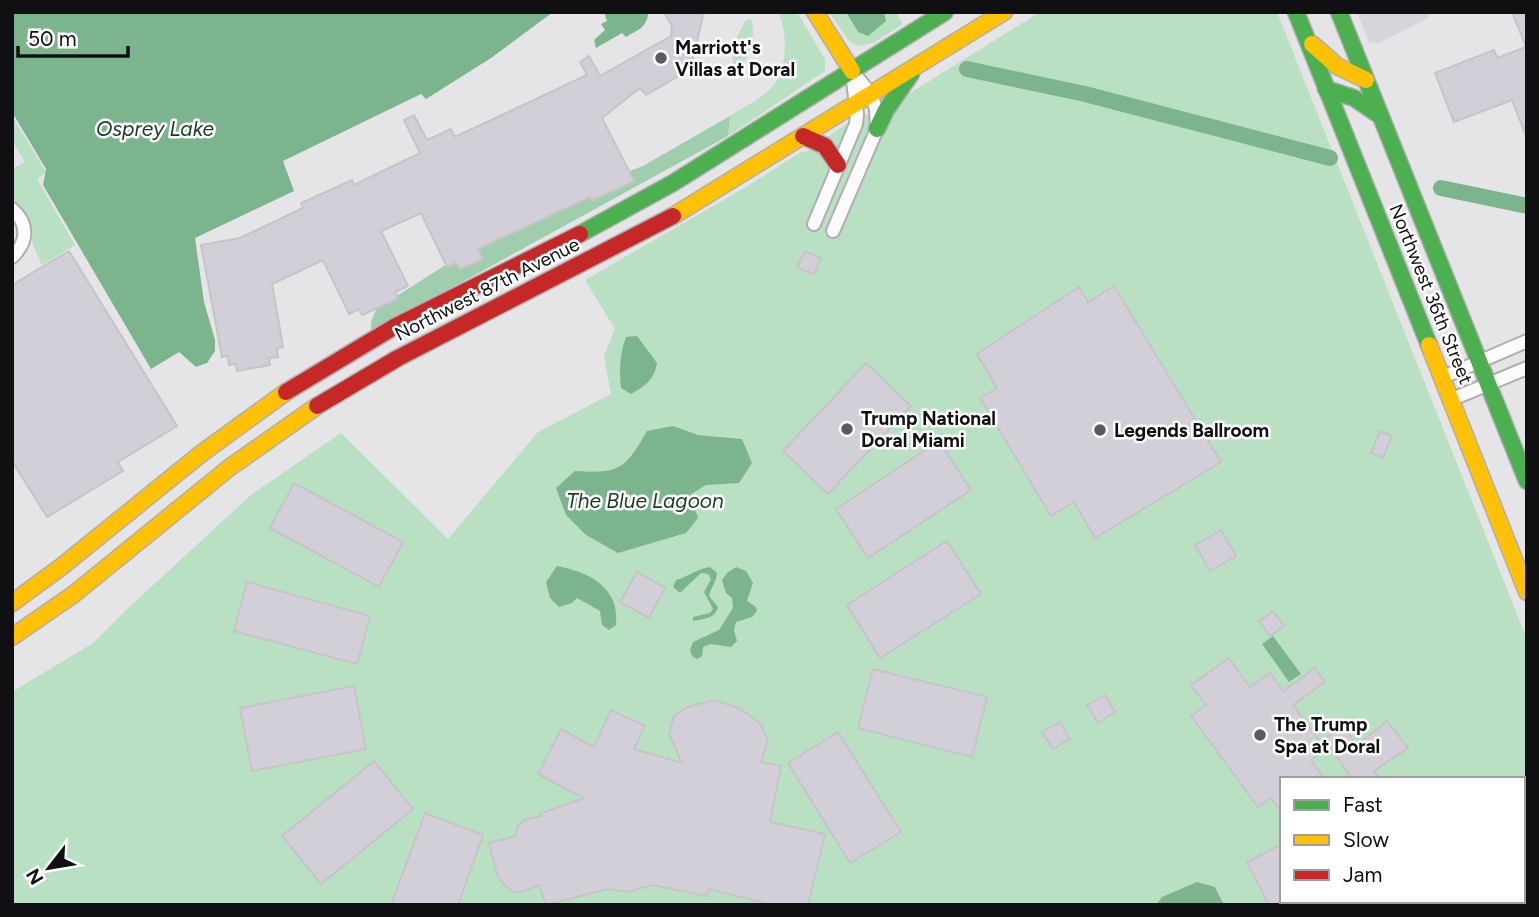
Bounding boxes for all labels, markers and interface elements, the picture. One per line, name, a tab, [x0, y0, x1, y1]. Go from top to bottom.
scale bar	[18, 14, 128, 58]
text: 50 m	[28, 26, 77, 51]
place label: Marriott's Villas at Doral	[675, 36, 795, 81]
marker: Marriott's Villas at Doral	[653, 50, 669, 66]
water label: Osprey Lake	[96, 116, 215, 141]
street label: Northwest 36th Street	[1384, 201, 1478, 387]
street label: Northwest 87th Avenue	[391, 232, 583, 346]
place label: Trump National Doral Miami	[861, 407, 996, 452]
place label: Legends Ballroom	[1114, 419, 1269, 442]
marker: Trump National Doral Miami	[839, 421, 855, 437]
marker: Legends Ballroom	[1092, 422, 1108, 438]
water label: The Blue Lagoon	[566, 488, 724, 513]
place label: The Trump Spa at Doral	[1274, 713, 1380, 758]
marker: The Trump Spa at Doral	[1252, 727, 1268, 743]
legend	[1280, 777, 1525, 903]
text: Fast	[1343, 792, 1383, 817]
text: Slow	[1343, 827, 1389, 852]
north arrow	[14, 833, 84, 903]
text: Jam	[1343, 862, 1382, 887]
text: N	[21, 864, 48, 889]

